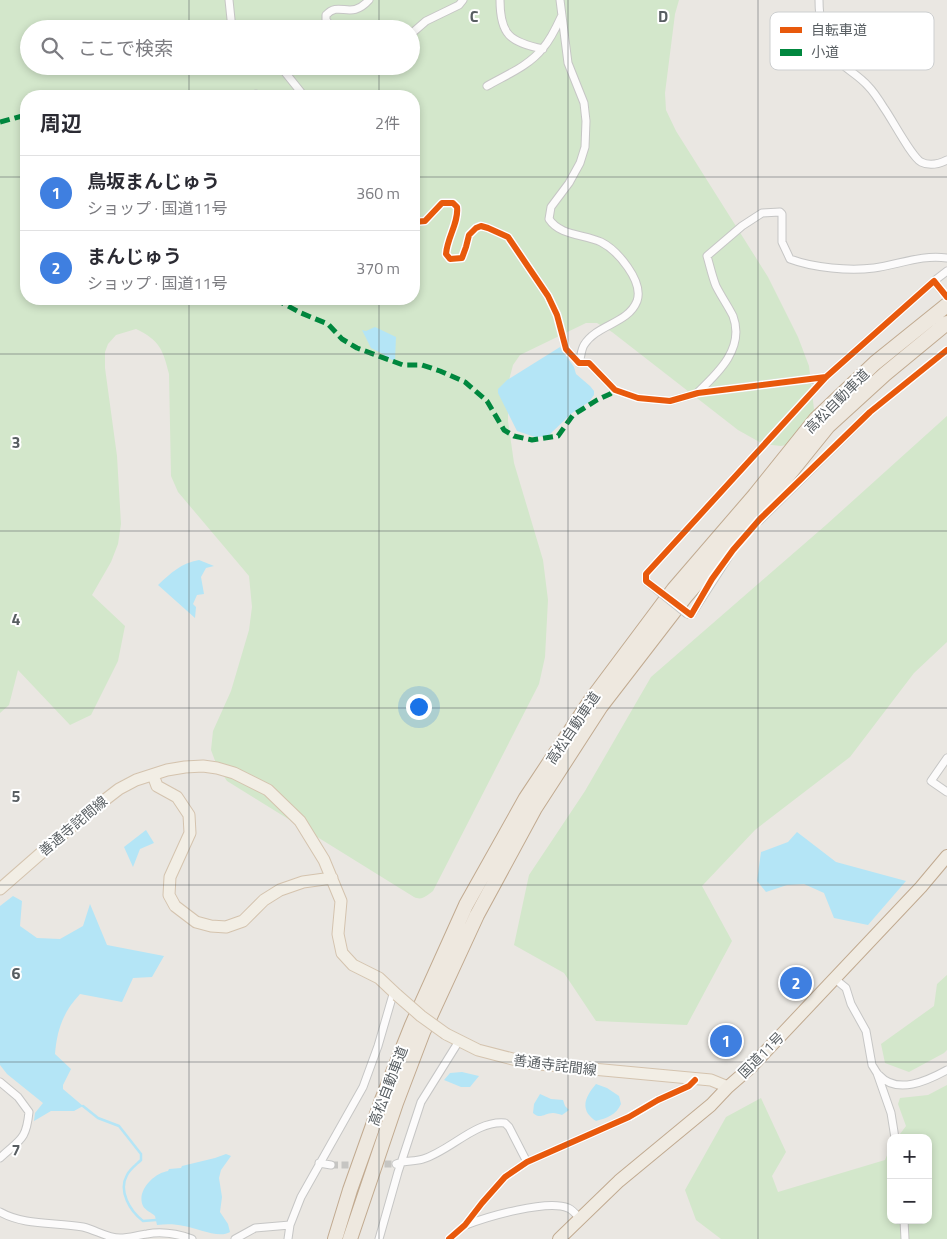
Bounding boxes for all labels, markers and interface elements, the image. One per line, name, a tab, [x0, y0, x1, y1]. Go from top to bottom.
text: C	[470, 4, 479, 28]
text: D	[658, 4, 668, 28]
legend	[770, 12, 934, 70]
text: 自転車道	[811, 19, 867, 40]
search box	[20, 20, 420, 75]
text: ここで検索	[78, 33, 173, 62]
icon: search	[38, 34, 66, 62]
text: 小道	[811, 41, 839, 62]
text: 周辺	[40, 107, 82, 139]
text: 2件	[375, 111, 400, 135]
text: 鳥坂まんじゅう	[87, 166, 220, 195]
text: 1	[52, 181, 60, 205]
text: 360 m	[356, 181, 400, 205]
text: ショップ · 国道11号	[87, 196, 227, 220]
text: まんじゅう	[87, 241, 182, 270]
text: 2	[52, 256, 60, 280]
text: 370 m	[356, 256, 400, 280]
text: ショップ · 国道11号	[87, 271, 227, 295]
street label: 高松自動車道	[800, 364, 874, 438]
text: 3	[12, 430, 20, 454]
text: 4	[12, 607, 21, 631]
street label: 高松自動車道	[540, 687, 605, 768]
your location	[406, 694, 432, 720]
text: 5	[12, 784, 21, 808]
street label: 善通寺詫間線	[34, 791, 112, 861]
text: 6	[12, 961, 21, 985]
pin: 2	[780, 964, 812, 1002]
pin: 1	[710, 1022, 742, 1060]
street label: 国道11号	[733, 1027, 788, 1082]
street label: 高松自動車道	[363, 1043, 412, 1129]
street label: 善通寺詫間線	[512, 1049, 598, 1080]
map controls	[887, 1134, 932, 1224]
button: +	[887, 1134, 932, 1179]
text: 7	[12, 1138, 20, 1162]
button: −	[887, 1179, 932, 1224]

